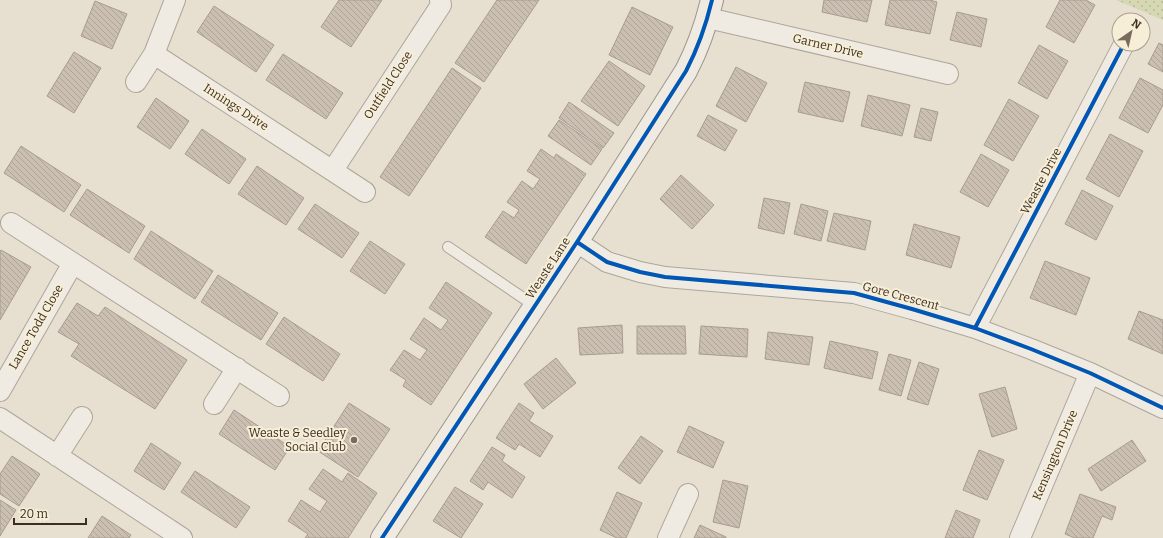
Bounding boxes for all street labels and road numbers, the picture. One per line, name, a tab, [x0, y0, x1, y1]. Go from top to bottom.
street label: Garner Drive	[791, 31, 865, 61]
street label: Outfield Close	[361, 48, 415, 122]
street label: Innings Drive	[201, 81, 271, 133]
street label: Weaste Drive	[1018, 145, 1064, 217]
street label: Weaste Lane	[523, 235, 573, 301]
street label: Gore Crescent	[861, 279, 942, 313]
street label: Lance Todd Close	[6, 282, 66, 372]
street label: Kensington Drive	[1030, 408, 1080, 502]

